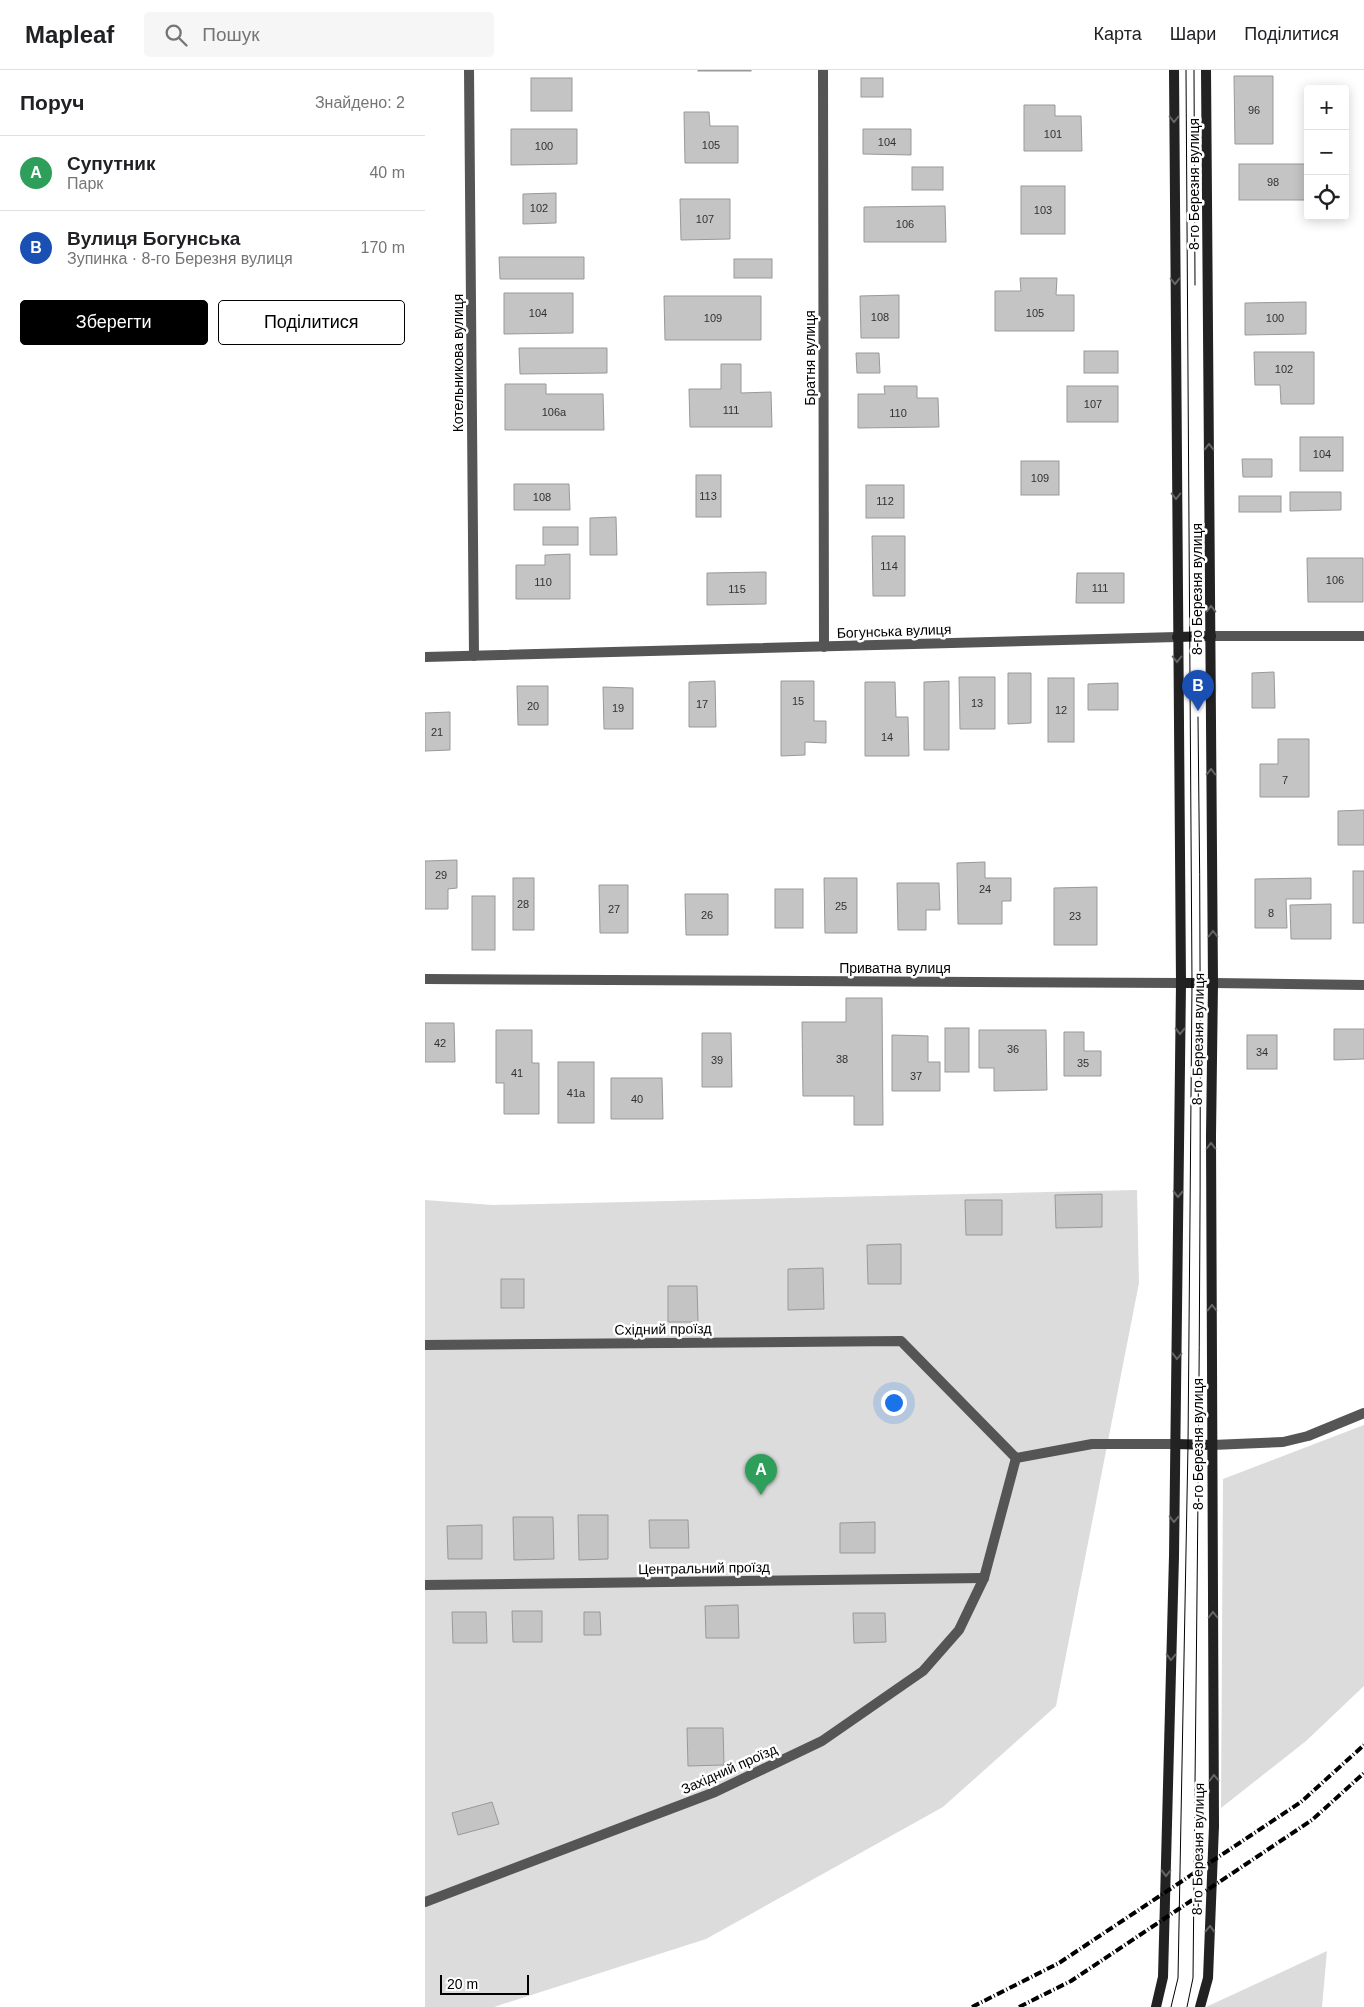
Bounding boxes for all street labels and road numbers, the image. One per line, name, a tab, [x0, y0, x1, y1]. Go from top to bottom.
street label: 8-го Березня вулиця	[1186, 118, 1202, 250]
street label: Котельникова вулиця	[450, 294, 466, 432]
street label: Братня вулиця	[802, 310, 818, 406]
street label: 8-го Березня вулиця	[1189, 523, 1205, 655]
street label: Богунська вулиця	[836, 621, 952, 641]
street label: Приватна вулиця	[839, 960, 951, 976]
street label: 8-го Березня вулиця	[1189, 973, 1207, 1105]
street label: Східний проїзд	[614, 1320, 712, 1338]
street label: 8-го Березня вулиця	[1190, 1378, 1206, 1510]
street label: Центральний проїзд	[638, 1559, 770, 1577]
street label: Західний проїзд	[679, 1741, 779, 1797]
street label: 8-го Березня вулиця	[1189, 1783, 1207, 1915]

